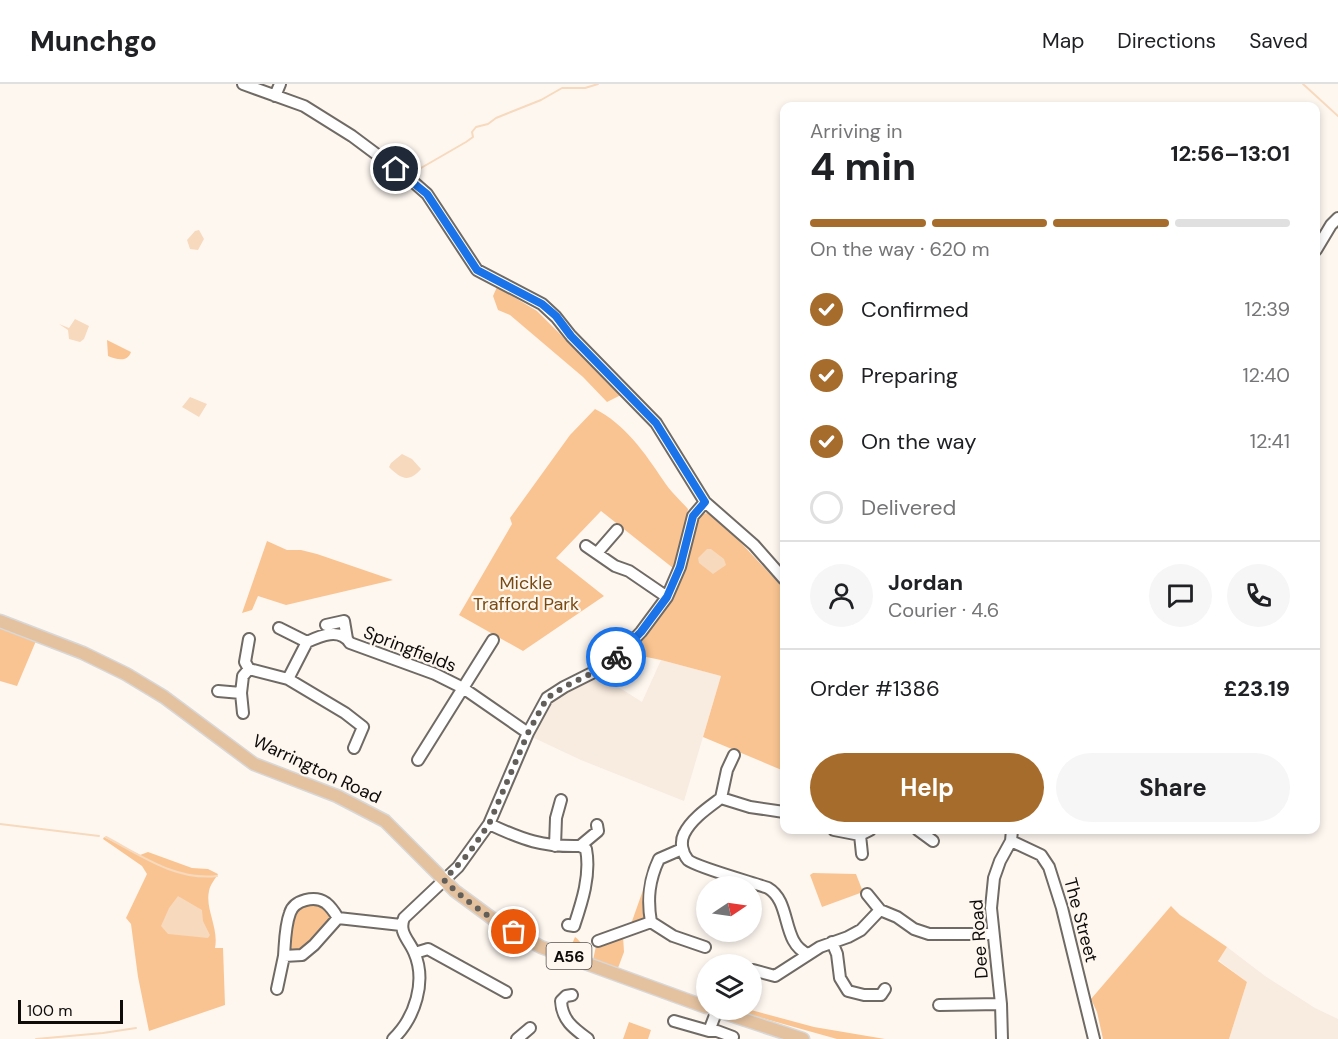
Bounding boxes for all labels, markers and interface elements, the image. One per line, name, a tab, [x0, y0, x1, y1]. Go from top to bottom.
text: Munchgo	[30, 23, 157, 60]
text: Map	[1042, 27, 1084, 55]
text: Directions	[1117, 27, 1216, 55]
text: Saved	[1249, 27, 1308, 55]
text: Arriving in	[810, 118, 902, 144]
text: 12:56–13:01	[1170, 139, 1290, 168]
text: 4 min	[810, 141, 916, 192]
pin	[370, 143, 421, 194]
icon: home	[379, 152, 412, 185]
text: On the way · 620 m	[810, 236, 990, 262]
icon: check	[810, 293, 843, 326]
text: Confirmed	[861, 295, 969, 324]
text: 12:39	[1244, 296, 1290, 322]
icon: check	[810, 359, 843, 392]
text: Preparing	[861, 361, 958, 390]
text: 12:40	[1242, 362, 1290, 388]
icon: check	[810, 425, 843, 458]
text: On the way	[861, 427, 976, 456]
text: 12:41	[1250, 428, 1290, 454]
text: Delivered	[861, 493, 956, 522]
button: person	[810, 564, 873, 627]
button: chat	[1149, 564, 1212, 627]
button: phone	[1227, 564, 1290, 627]
text: Jordan	[888, 568, 963, 597]
park label: Mickle Trafford Park	[473, 571, 579, 616]
text: Courier · 4.6	[888, 597, 999, 623]
street label: Springfields	[360, 620, 460, 678]
courier	[586, 627, 646, 687]
icon: bike	[600, 641, 633, 674]
text: Order #1386	[810, 674, 940, 703]
text: £23.19	[1223, 674, 1290, 703]
street label: Warrington Road	[249, 729, 385, 809]
button: Help	[810, 753, 1044, 822]
button: Share	[1056, 753, 1290, 822]
street label: The Street	[1058, 875, 1104, 965]
north arrow	[696, 876, 762, 942]
map controls	[696, 876, 762, 1020]
street label: Dee Road	[964, 898, 994, 980]
pin	[488, 906, 539, 957]
icon: bag	[497, 915, 530, 948]
road number: A56	[546, 943, 592, 969]
button: layers	[696, 954, 762, 1020]
scale bar	[18, 997, 123, 1024]
text: 100 m	[27, 1000, 72, 1021]

